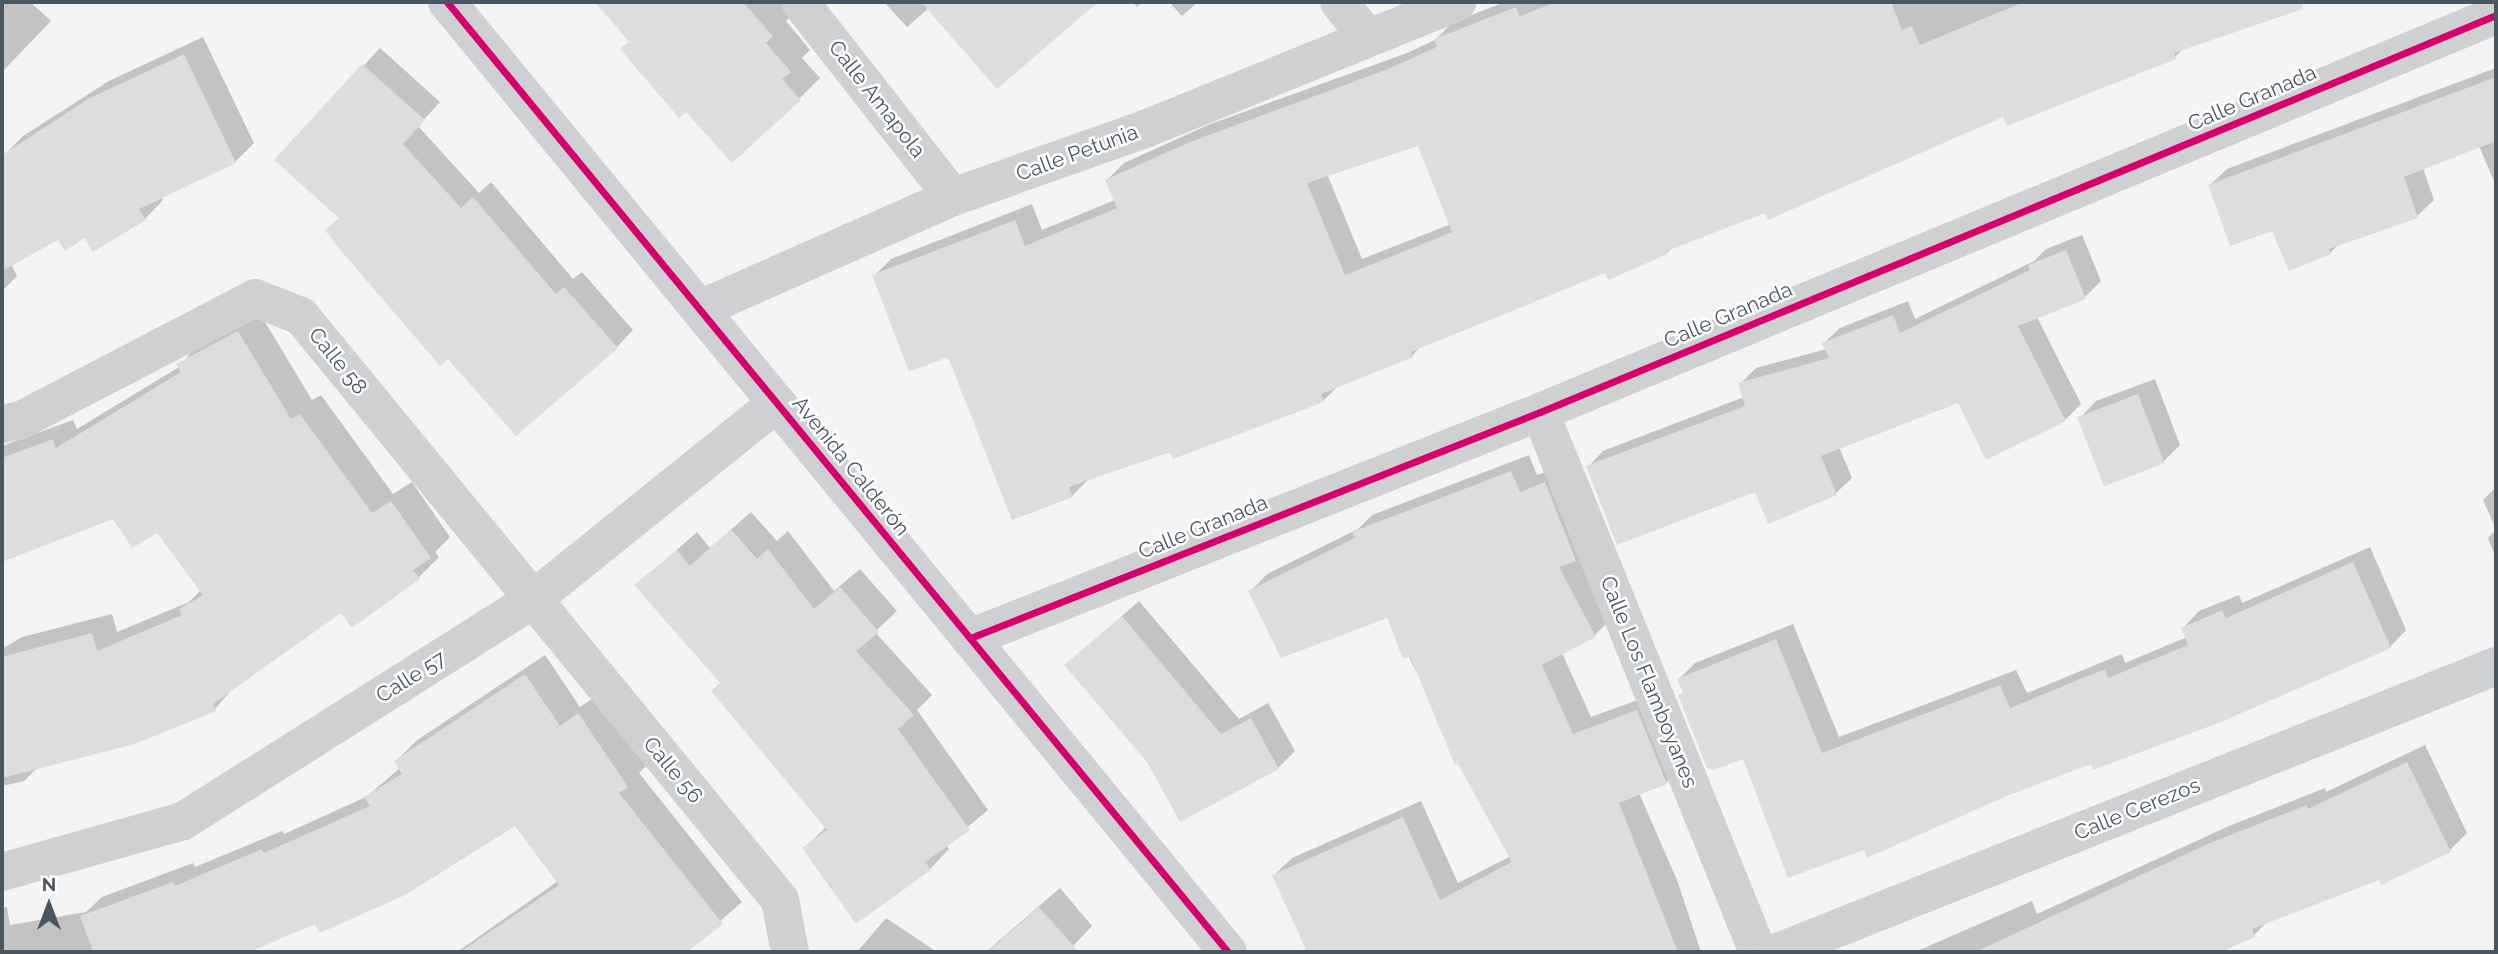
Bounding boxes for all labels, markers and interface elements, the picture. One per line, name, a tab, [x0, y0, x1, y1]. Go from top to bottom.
street label: Calle Amapola	[823, 35, 931, 163]
street label: Calle Granada	[2184, 60, 2320, 136]
street label: Calle Petunia	[1013, 119, 1141, 187]
street label: Calle Granada	[1660, 277, 1796, 353]
street label: Calle 58	[303, 322, 373, 400]
street label: Avenida Calderón	[787, 391, 915, 541]
street label: Calle Granada	[1135, 490, 1271, 564]
street label: Calle Los Flamboyanes	[1595, 572, 1703, 792]
street label: Calle 57	[371, 646, 451, 708]
street label: Calle 56	[638, 732, 708, 808]
street label: Calle Cerezos	[2070, 772, 2204, 846]
north arrow	[14, 870, 84, 940]
text: N	[42, 873, 56, 895]

